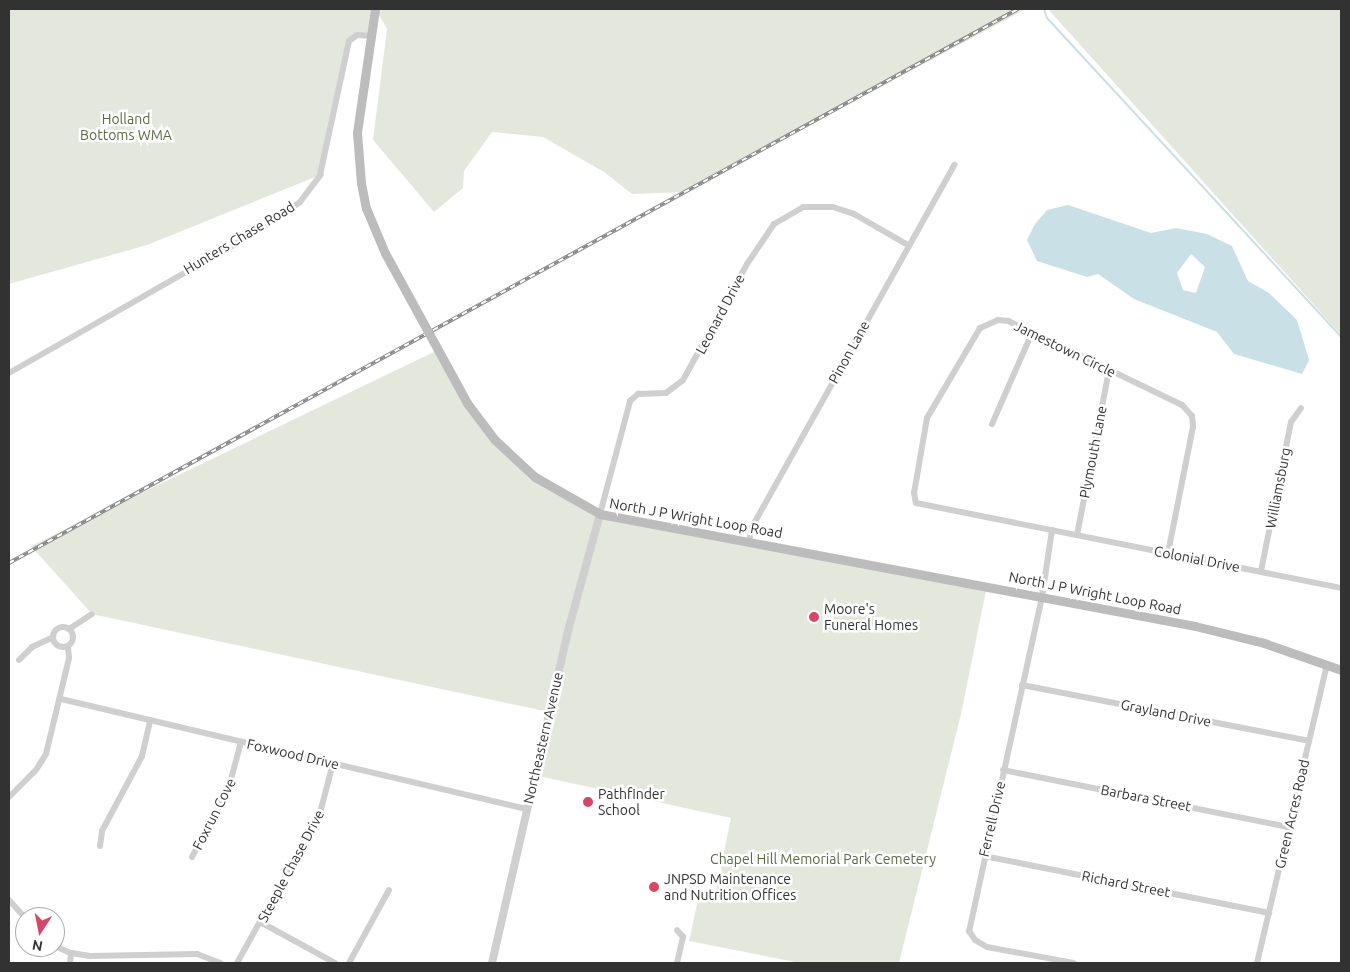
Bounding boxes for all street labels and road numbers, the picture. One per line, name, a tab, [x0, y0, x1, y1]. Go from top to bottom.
street label: Hunters Chase Road	[180, 198, 298, 278]
street label: Leonard Drive	[692, 271, 748, 357]
street label: Jamestown Circle	[1011, 317, 1119, 381]
street label: Pinon Lane	[825, 318, 873, 386]
street label: Plymouth Lane	[1076, 404, 1110, 500]
street label: Williamsburg	[1262, 446, 1294, 530]
street label: North J P Wright Loop Road	[608, 495, 784, 541]
street label: Colonial Drive	[1153, 542, 1241, 576]
street label: North J P Wright Loop Road	[1007, 568, 1183, 618]
street label: Northeastern Avenue	[520, 670, 566, 806]
street label: Grayland Drive	[1119, 696, 1213, 730]
street label: Foxwood Drive	[245, 735, 341, 773]
street label: Green Acres Road	[1271, 758, 1313, 870]
street label: Foxrun Cove	[189, 775, 239, 853]
street label: Ferrell Drive	[975, 780, 1009, 858]
street label: Barbara Street	[1099, 781, 1193, 815]
street label: Steeple Chase Drive	[254, 807, 328, 925]
street label: Richard Street	[1080, 867, 1172, 901]

